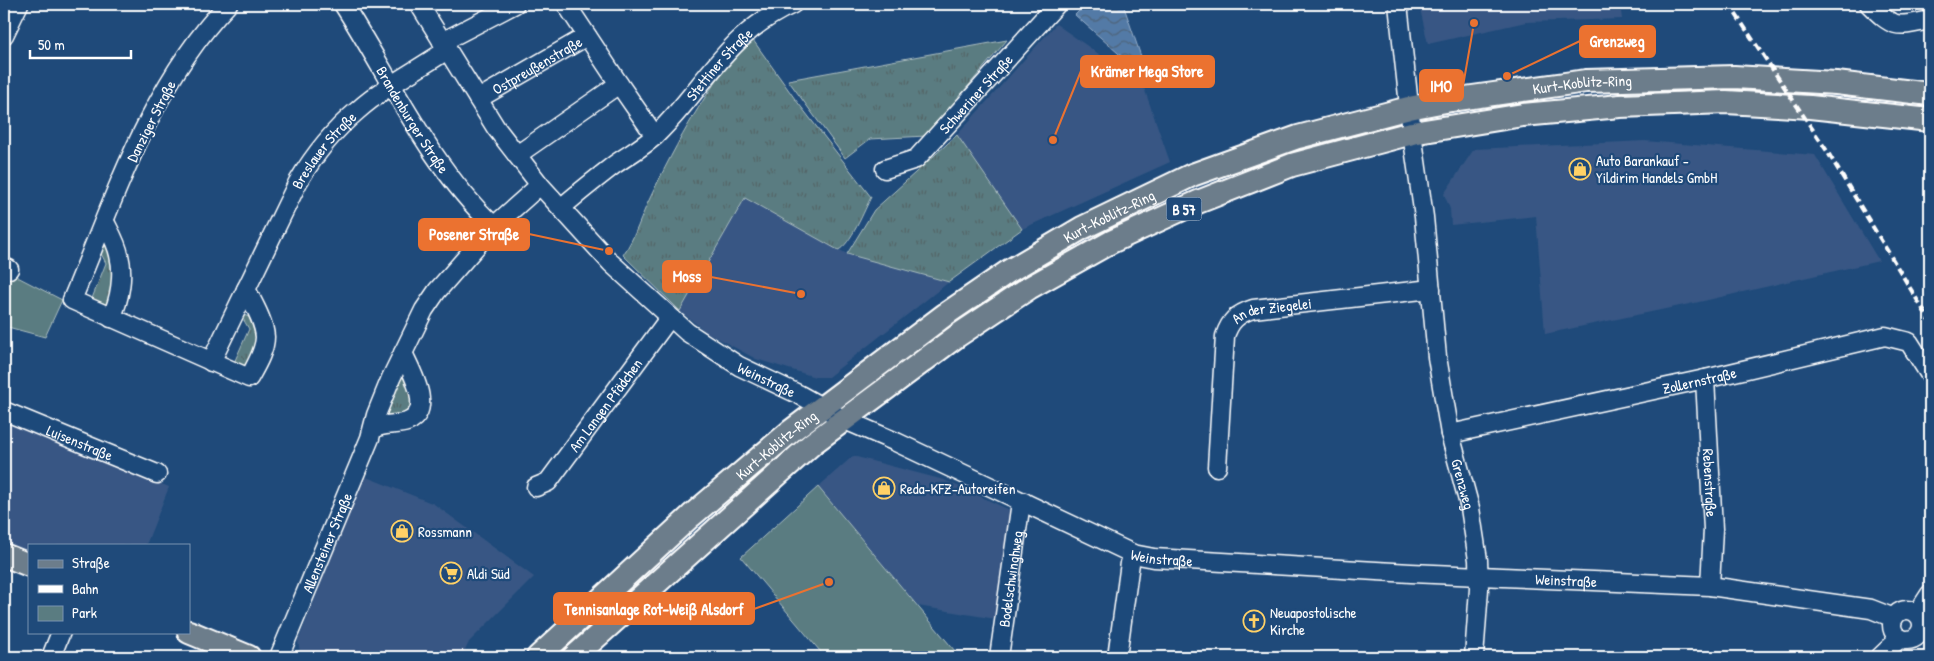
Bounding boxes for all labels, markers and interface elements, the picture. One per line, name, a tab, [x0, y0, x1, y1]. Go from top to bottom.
street label: Stettiner Straße	[681, 22, 757, 105]
callout: Grenzweg	[1580, 26, 1655, 57]
scale bar	[30, 28, 131, 60]
text: Grenzweg	[1589, 30, 1645, 53]
street label: Ostpreußenstraße	[488, 31, 586, 99]
text: 50 m	[38, 34, 65, 55]
street label: Schweriner Straße	[934, 49, 1017, 138]
callout: Krämer Mega Store	[1081, 56, 1214, 87]
text: Krämer Mega Store	[1091, 60, 1204, 83]
street label: Brandenburger Straße	[372, 62, 454, 177]
street label: Kurt-Koblitz-Ring	[1531, 69, 1632, 99]
callout: IMO	[1420, 70, 1463, 101]
text: IMO	[1430, 75, 1452, 97]
street label: Danziger Straße	[121, 77, 181, 165]
street label: Breslauer Straße	[286, 106, 360, 192]
place label: Auto Barankauf - Yildirim Handels GmbH	[1596, 150, 1717, 188]
shop icon: Auto Barankauf - Yildirim Handels GmbH	[1568, 157, 1592, 181]
street label: Kurt-Koblitz-Ring	[1059, 184, 1158, 247]
road number: B 57	[1166, 198, 1202, 220]
callout: Posener Straße	[419, 219, 529, 250]
text: Posener Straße	[429, 223, 520, 246]
callout: Moss	[663, 261, 711, 292]
text: Moss	[673, 265, 702, 287]
street label: An der Ziegelei	[1226, 292, 1313, 328]
street label: Am Langen Pfädchen	[564, 354, 647, 456]
street label: Weinstraße	[734, 356, 799, 402]
street label: Zollernstraße	[1660, 361, 1738, 398]
street label: Kurt-Koblitz-Ring	[731, 405, 821, 484]
street label: Luisenstraße	[43, 419, 116, 465]
street label: Rebenstraße	[1698, 448, 1723, 518]
street label: Grenzweg	[1447, 456, 1480, 512]
shop icon: Reda-KFZ-Autoreifen	[872, 476, 896, 500]
place label: Reda-KFZ-Autoreifen	[900, 478, 1016, 499]
street label: Allensteiner Straße	[296, 489, 357, 596]
shop icon: Rossmann	[390, 519, 414, 543]
place label: Rossmann	[418, 521, 472, 542]
street label: Bodelschwinghweg	[993, 529, 1027, 628]
street label: Weinstraße	[1129, 543, 1193, 571]
legend	[28, 544, 190, 634]
text: Straße	[72, 552, 110, 573]
supermarket icon: Aldi Süd	[439, 561, 463, 585]
place label: Aldi Süd	[467, 563, 510, 584]
street label: Weinstraße	[1535, 568, 1598, 592]
text: Bahn	[72, 578, 99, 599]
callout: Tennisanlage Rot-Weiß Alsdorf	[554, 593, 754, 624]
text: Tennisanlage Rot-Weiß Alsdorf	[563, 598, 744, 621]
text: Park	[72, 602, 97, 623]
place label: Neuapostolische Kirche	[1270, 602, 1357, 640]
church icon: Neuapostolische Kirche	[1242, 609, 1266, 633]

